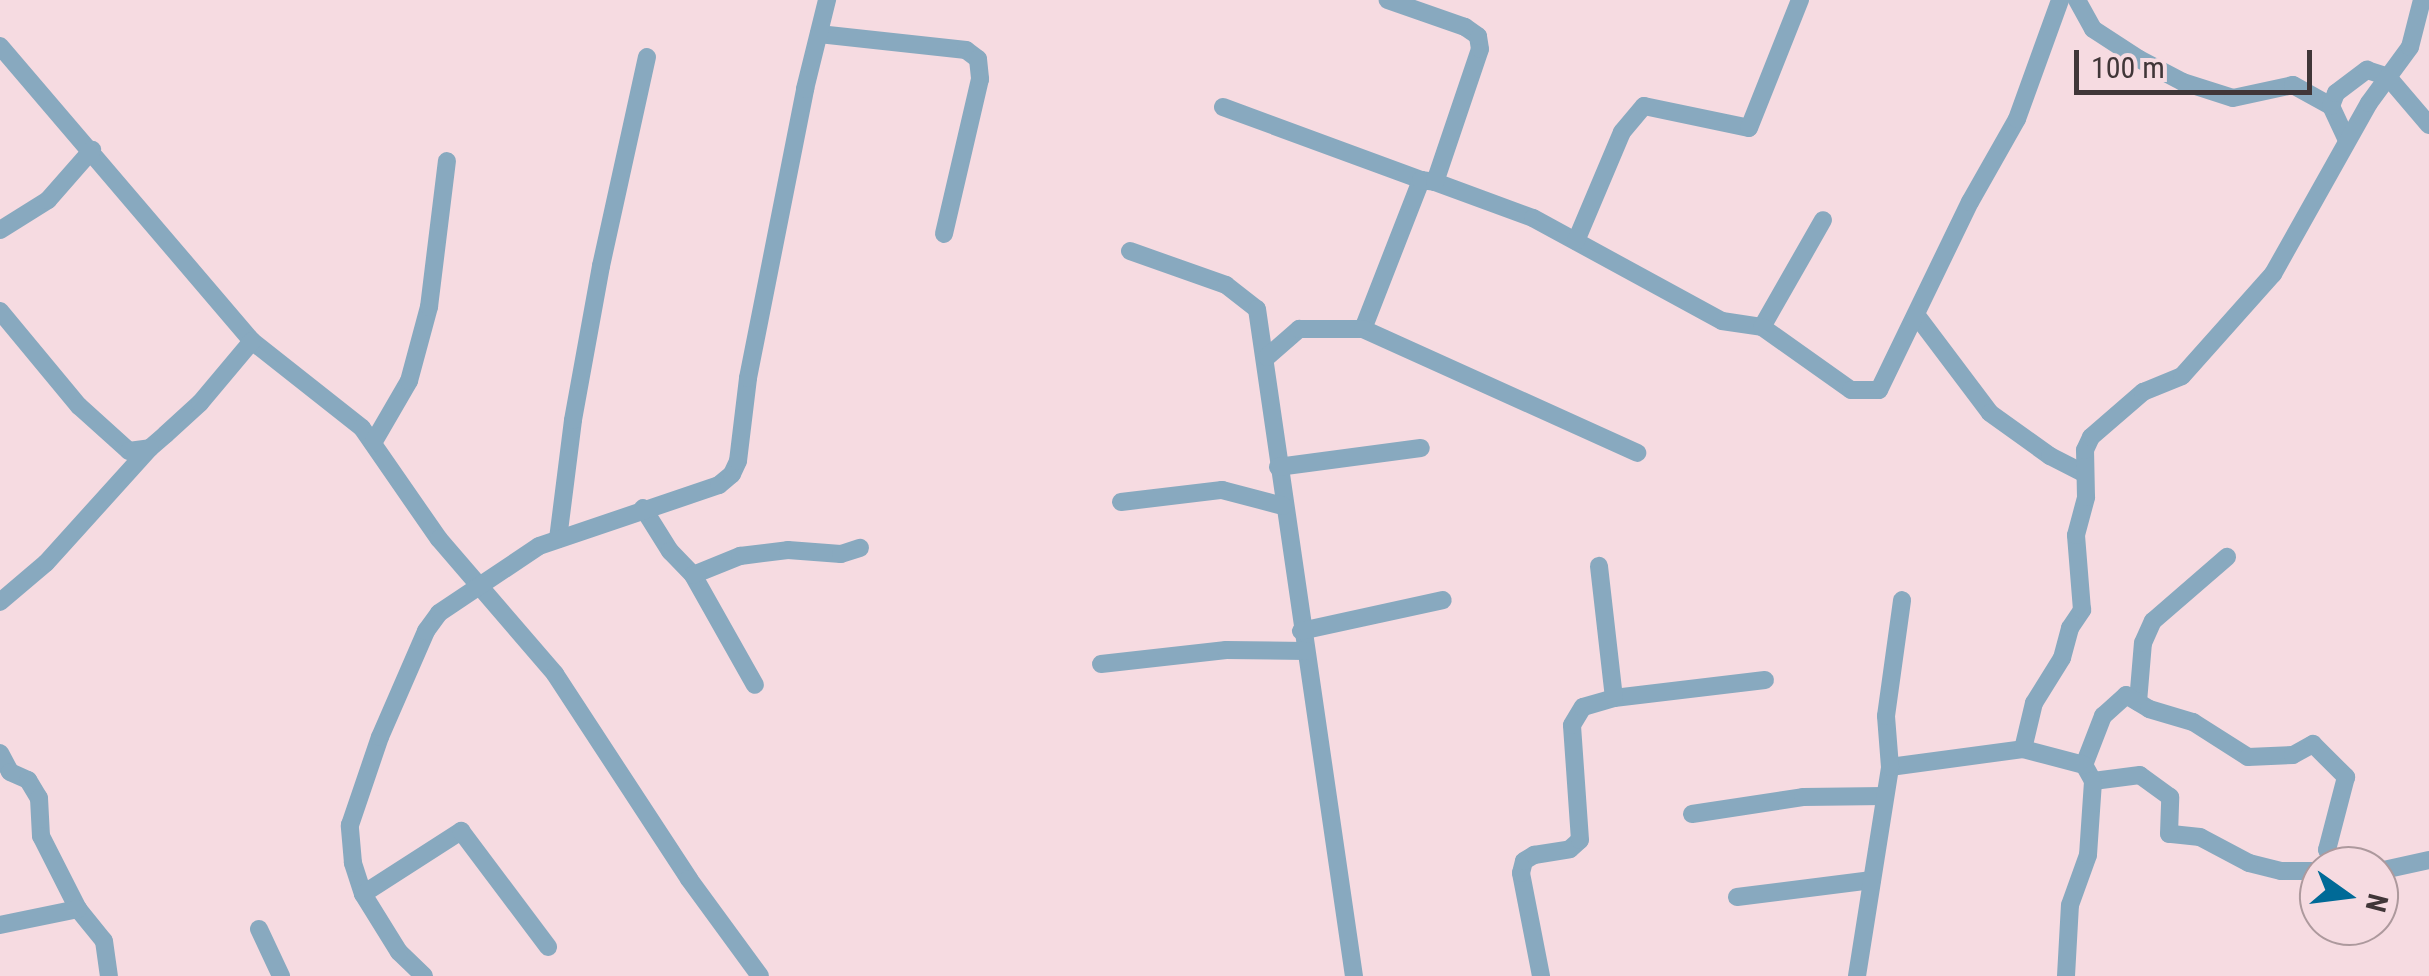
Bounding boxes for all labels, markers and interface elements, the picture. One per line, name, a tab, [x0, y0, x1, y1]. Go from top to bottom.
scale bar	[2079, 30, 2316, 92]
text: 100 m	[2091, 50, 2165, 85]
north arrow	[2299, 846, 2399, 946]
text: N	[2359, 891, 2395, 915]

